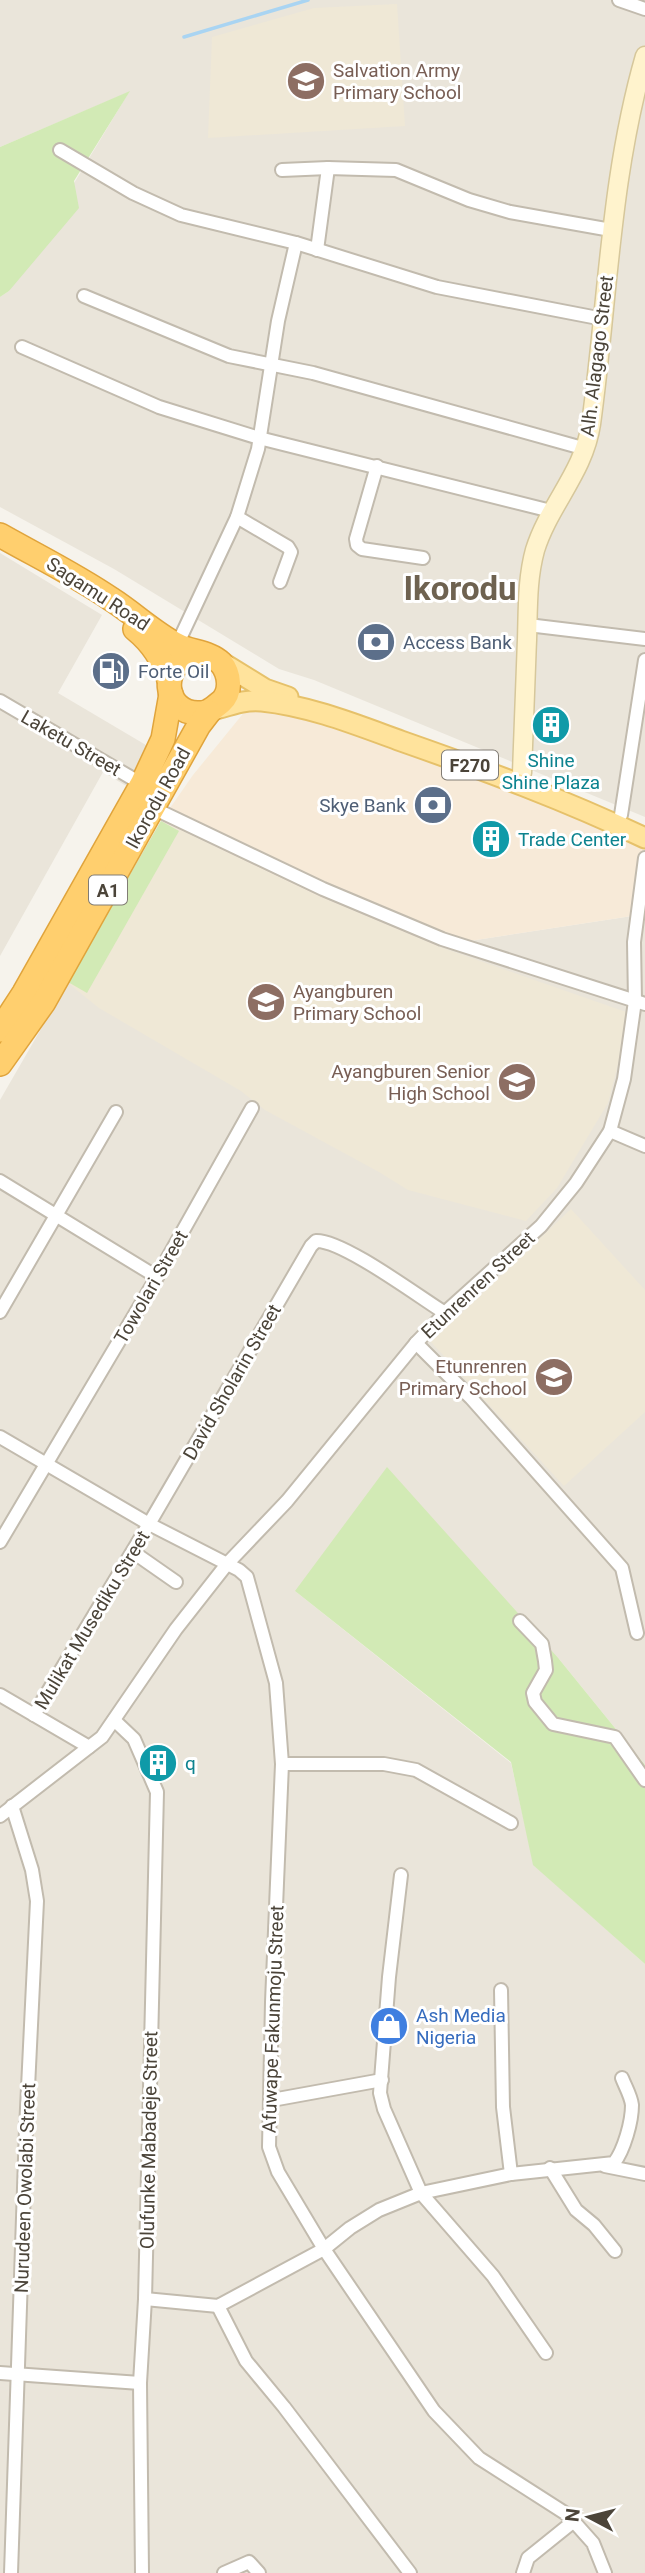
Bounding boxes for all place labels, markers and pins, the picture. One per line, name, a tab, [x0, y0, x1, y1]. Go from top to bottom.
place label: Salvation Army Primary School	[333, 59, 461, 104]
school or university icon: Salvation Army Primary School	[285, 60, 327, 102]
bank icon: Access Bank	[355, 621, 397, 663]
place label: Access Bank	[403, 631, 512, 654]
fuel station icon: Forte Oil	[90, 650, 132, 692]
place label: Forte Oil	[138, 660, 209, 683]
building icon: Shine Shine Plaza	[530, 704, 572, 746]
place label: Shine Shine Plaza	[502, 749, 600, 794]
bank icon: Skye Bank	[412, 784, 454, 826]
place label: Skye Bank	[319, 794, 406, 817]
building icon: Trade Center	[470, 818, 512, 860]
place label: Trade Center	[518, 828, 627, 851]
place label: Ayangburen Primary School	[293, 980, 421, 1025]
school or university icon: Ayangburen Primary School	[245, 981, 287, 1023]
place label: Ayangburen Senior High School	[331, 1060, 491, 1105]
school or university icon: Ayangburen Senior High School	[496, 1061, 538, 1103]
place label: Etunrenren Primary School	[399, 1355, 527, 1400]
school or university icon: Etunrenren Primary School	[533, 1356, 575, 1398]
building icon: q	[137, 1742, 179, 1784]
place label: q	[185, 1752, 196, 1775]
place label: Ash Media Nigeria	[416, 2004, 506, 2049]
shop icon: Ash Media Nigeria	[368, 2005, 410, 2047]

